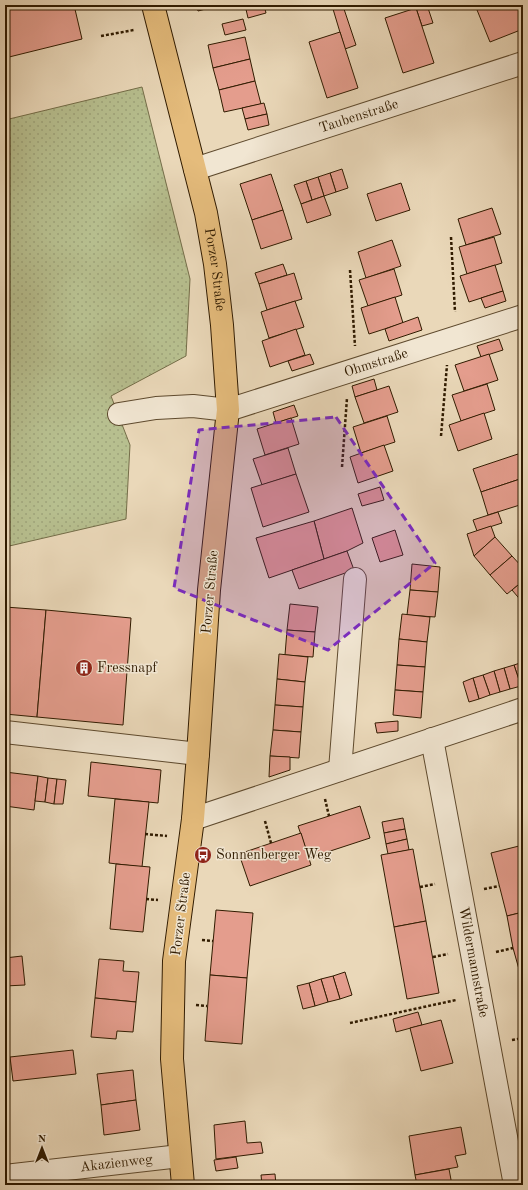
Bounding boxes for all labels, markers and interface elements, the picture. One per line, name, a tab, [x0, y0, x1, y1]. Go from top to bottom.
street label: Taubenstraße	[317, 97, 400, 135]
street label: Porzer Straße	[202, 227, 227, 312]
street label: Ohmstraße	[342, 346, 409, 380]
street label: Porzer Straße	[199, 550, 221, 634]
building icon: Fressnapf	[74, 658, 94, 678]
place label: Fressnapf	[97, 661, 159, 675]
bus stop icon: Sonnenberger Weg	[193, 845, 213, 865]
place label: Sonnenberger Weg	[216, 848, 332, 862]
street label: Porzer Straße	[169, 872, 193, 956]
street label: Wildermannstraße	[456, 906, 491, 1019]
north arrow	[22, 1128, 62, 1168]
text: N	[38, 1134, 47, 1145]
street label: Akazienweg	[79, 1152, 154, 1174]

